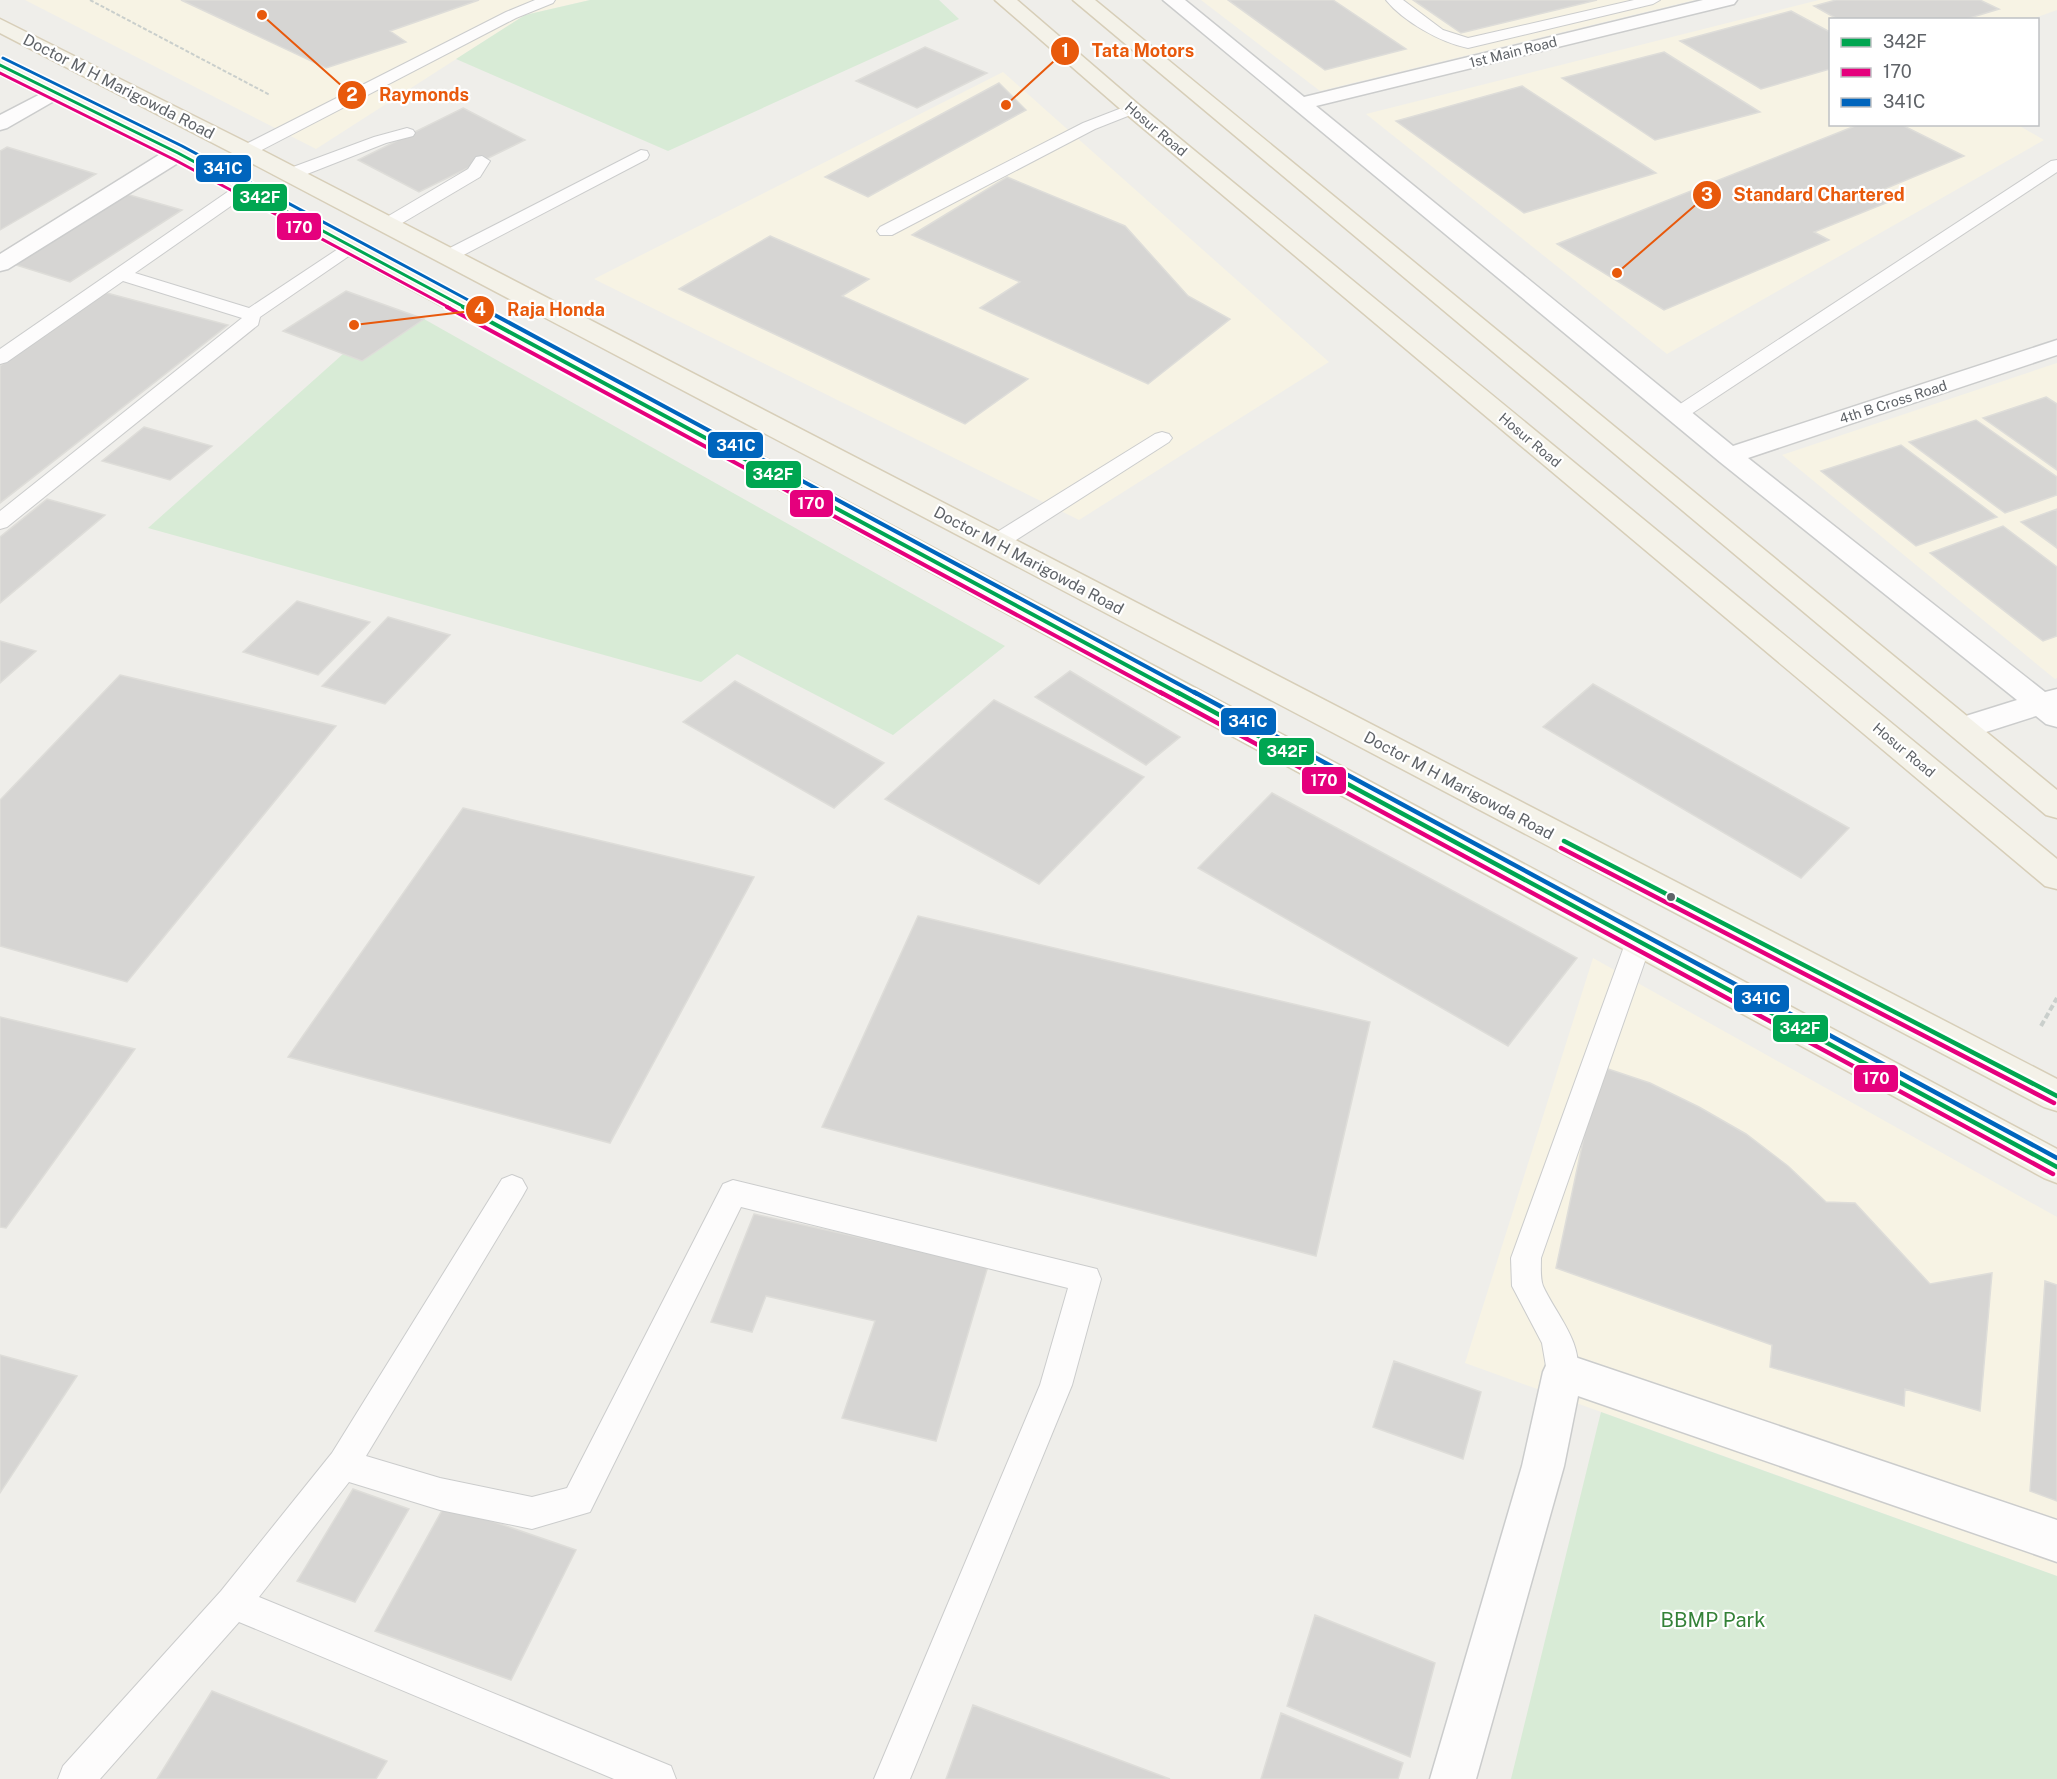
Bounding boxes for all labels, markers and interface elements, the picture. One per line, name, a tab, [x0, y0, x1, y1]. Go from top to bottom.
legend	[1829, 18, 2039, 126]
street label: Doctor M H Marigowda Road	[20, 30, 218, 143]
text: 342F	[1883, 31, 1927, 52]
callout: Tata Motors	[1050, 33, 1206, 69]
street label: 1st Main Road	[1468, 33, 1558, 71]
text: 1	[1061, 40, 1069, 61]
text: Tata Motors	[1092, 40, 1194, 61]
text: 170	[1883, 61, 1912, 82]
callout: Raymonds	[337, 77, 481, 113]
text: 2	[346, 84, 358, 105]
text: Raymonds	[379, 84, 469, 105]
text: 341C	[1883, 91, 1925, 112]
street label: Hosur Road	[1122, 98, 1190, 160]
line badge: 341C	[195, 154, 252, 183]
text: 341C	[203, 159, 243, 178]
callout: Standard Chartered	[1692, 177, 1917, 213]
line badge: 342F	[232, 183, 288, 212]
text: 3	[1701, 184, 1713, 205]
text: Standard Chartered	[1733, 184, 1905, 205]
text: 342F	[239, 188, 281, 207]
line badge: 170	[276, 212, 322, 241]
text: 170	[285, 218, 313, 237]
callout: Raja Honda	[465, 292, 617, 328]
text: 4	[474, 299, 486, 320]
text: Raja Honda	[507, 299, 605, 320]
street label: 4th B Cross Road	[1837, 377, 1949, 427]
street label: Hosur Road	[1496, 409, 1564, 471]
line badge: 341C	[707, 431, 764, 459]
text: 341C	[716, 436, 756, 455]
line badge: 342F	[745, 460, 802, 489]
text: 342F	[752, 465, 794, 484]
line badge: 170	[789, 489, 834, 518]
text: 170	[797, 494, 825, 513]
street label: Doctor M H Marigowda Road	[931, 502, 1127, 619]
line badge: 341C	[1220, 707, 1277, 736]
text: 341C	[1228, 712, 1268, 731]
street label: Hosur Road	[1870, 719, 1938, 781]
street label: Doctor M H Marigowda Road	[1361, 727, 1557, 844]
line badge: 342F	[1258, 737, 1315, 766]
text: 342F	[1266, 742, 1308, 761]
line badge: 170	[1301, 766, 1347, 795]
text: 170	[1310, 771, 1338, 790]
unlabelled marker	[1665, 891, 1677, 903]
line badge: 341C	[1733, 984, 1790, 1013]
text: 341C	[1741, 989, 1781, 1008]
line badge: 342F	[1772, 1014, 1829, 1043]
text: 342F	[1779, 1019, 1821, 1038]
line badge: 170	[1853, 1064, 1899, 1093]
text: 170	[1862, 1069, 1890, 1088]
park label: BBMP Park	[1660, 1608, 1766, 1632]

